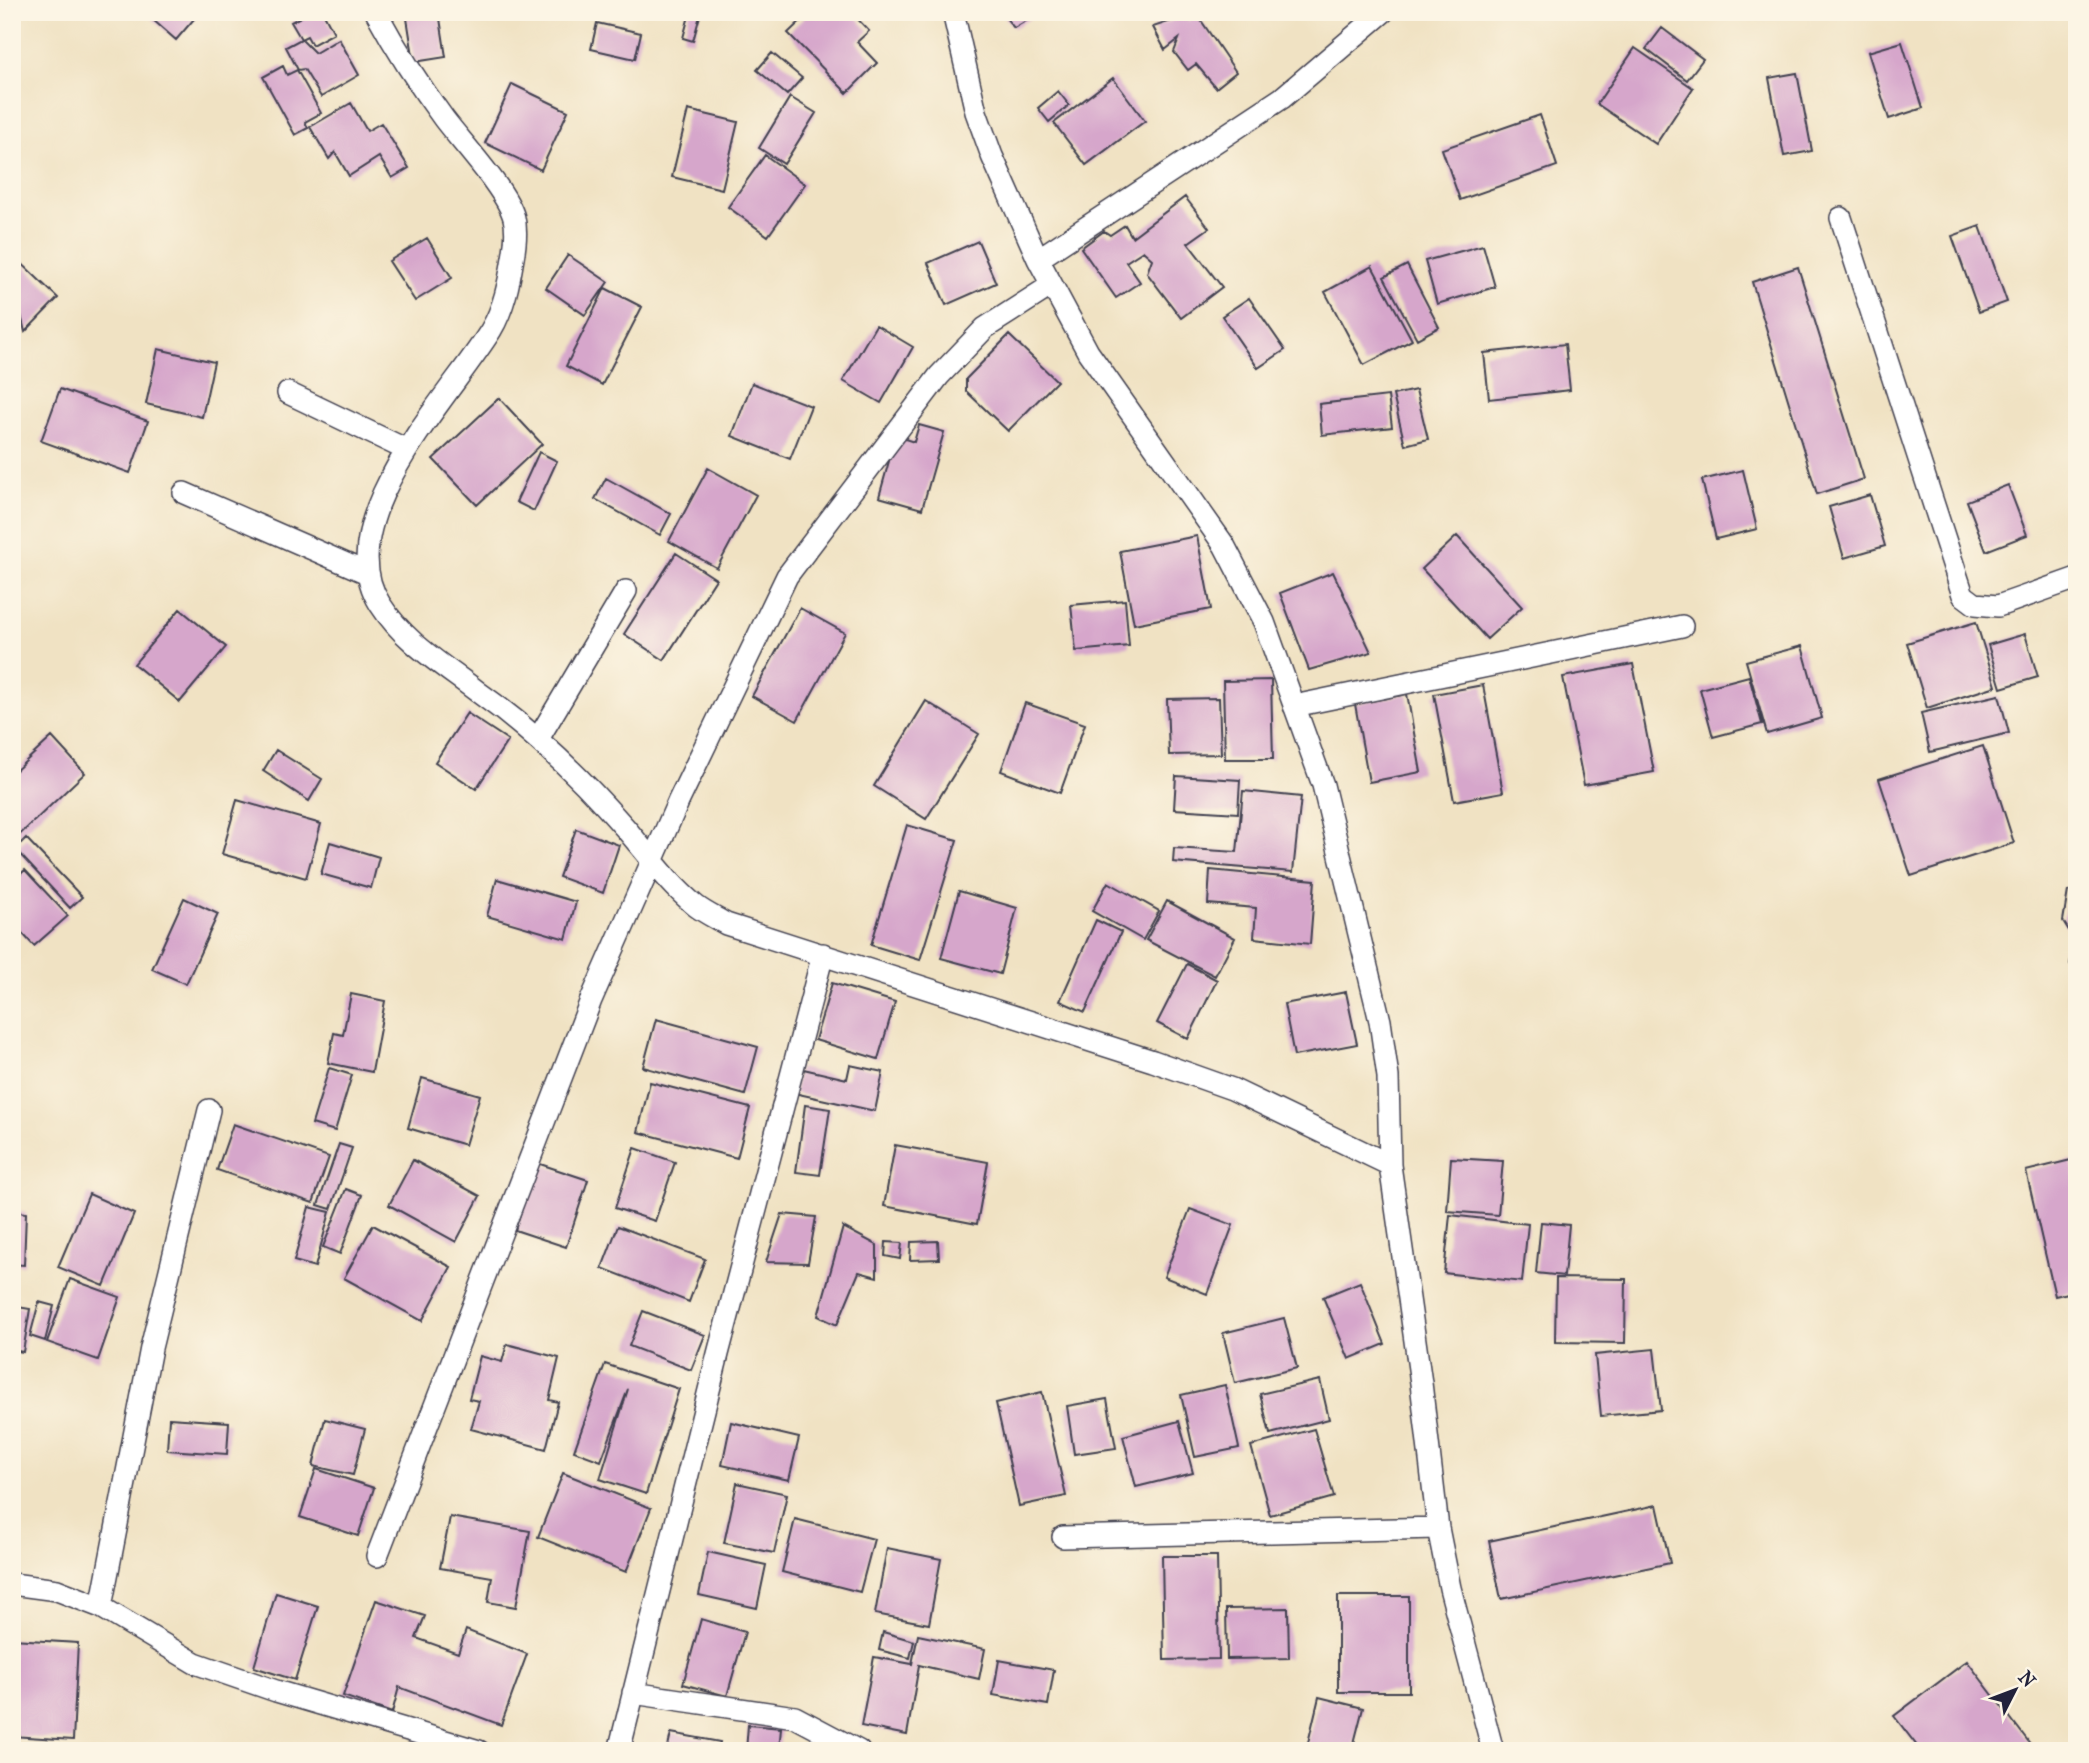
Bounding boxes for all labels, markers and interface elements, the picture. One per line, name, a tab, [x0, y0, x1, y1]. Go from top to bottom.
north arrow	[1980, 1654, 2050, 1724]
text: N	[2014, 1667, 2040, 1692]

